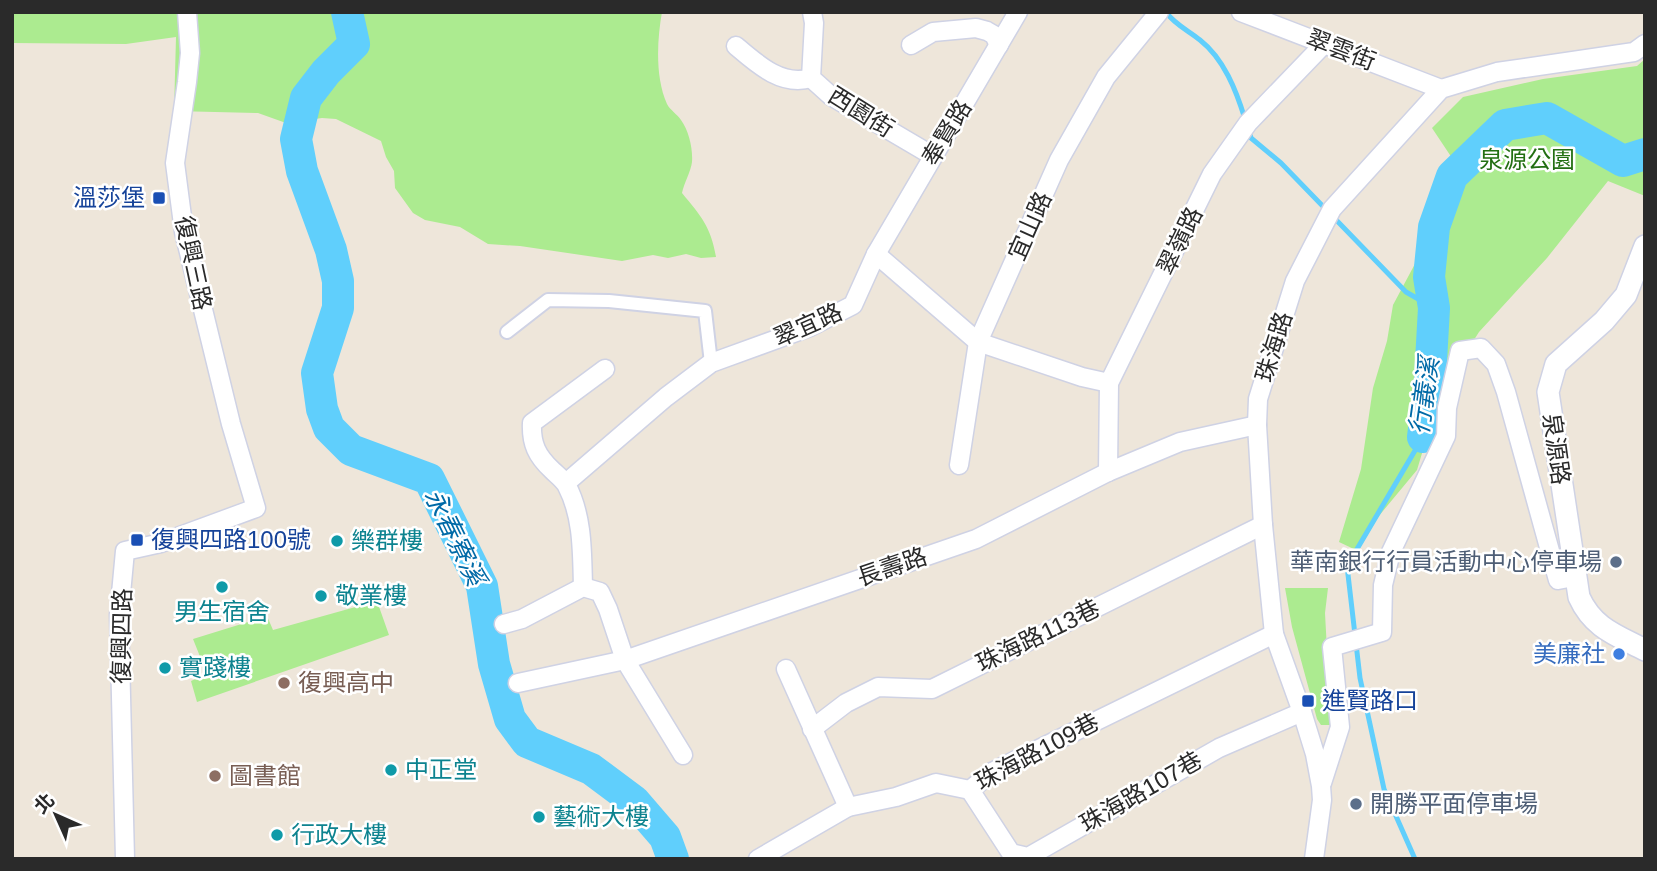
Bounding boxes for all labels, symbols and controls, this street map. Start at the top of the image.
street label: 翠雲街 [1303,24,1380,75]
street label: 西園街 [824,81,899,142]
street label: 奉賢路 [916,95,977,171]
park label: 泉源公園 [1479,146,1575,173]
place label: 溫莎堡 [73,184,145,211]
street label: 宜山路 [1003,187,1057,264]
marker: 溫莎堡 [151,190,167,206]
street label: 翠嶺路 [1152,203,1207,279]
street label: 復興三路 [170,213,217,313]
street label: 翠宜路 [769,298,846,352]
street label: 珠海路 [1250,308,1297,385]
water label: 行義溪 [1404,351,1445,437]
street label: 泉源路 [1538,411,1575,486]
water label: 永春寮溪 [419,484,493,594]
place label: 復興四路100號 [151,526,311,553]
place label: 樂群樓 [351,527,423,554]
marker: 復興四路100號 [129,532,145,548]
marker: 樂群樓 [329,533,345,549]
street label: 長壽路 [853,542,930,591]
place label: 華南銀行行員活動中心停車場 [1290,548,1602,575]
marker: 華南銀行行員活動中心停車場 [1608,554,1624,570]
marker: 男生宿舍 [214,579,230,595]
place label: 敬業樓 [335,582,407,609]
street label: 復興四路 [107,588,136,684]
marker: 敬業樓 [313,588,329,604]
street label: 珠海路113巷 [972,594,1104,677]
place label: 男生宿舍 [174,598,270,625]
place label: 美廉社 [1533,640,1605,667]
marker: 美廉社 [1611,646,1627,662]
place label: 實踐樓 [179,654,251,681]
marker: 實踐樓 [157,660,173,676]
place label: 復興高中 [298,669,394,696]
marker: 復興高中 [276,675,292,691]
place label: 進賢路口 [1322,687,1418,714]
marker: 進賢路口 [1300,693,1316,709]
street label: 珠海路109巷 [970,708,1103,795]
street label: 珠海路107巷 [1075,746,1206,837]
place label: 中正堂 [405,756,477,783]
place label: 圖書館 [229,762,301,789]
marker: 中正堂 [383,762,399,778]
marker: 圖書館 [207,768,223,784]
north arrow [21,780,91,850]
text: 北 [30,789,58,817]
place label: 開勝平面停車場 [1370,790,1538,817]
marker: 開勝平面停車場 [1348,796,1364,812]
place label: 藝術大樓 [553,803,649,830]
marker: 藝術大樓 [531,809,547,825]
place label: 行政大樓 [291,821,387,848]
marker: 行政大樓 [269,827,285,843]

